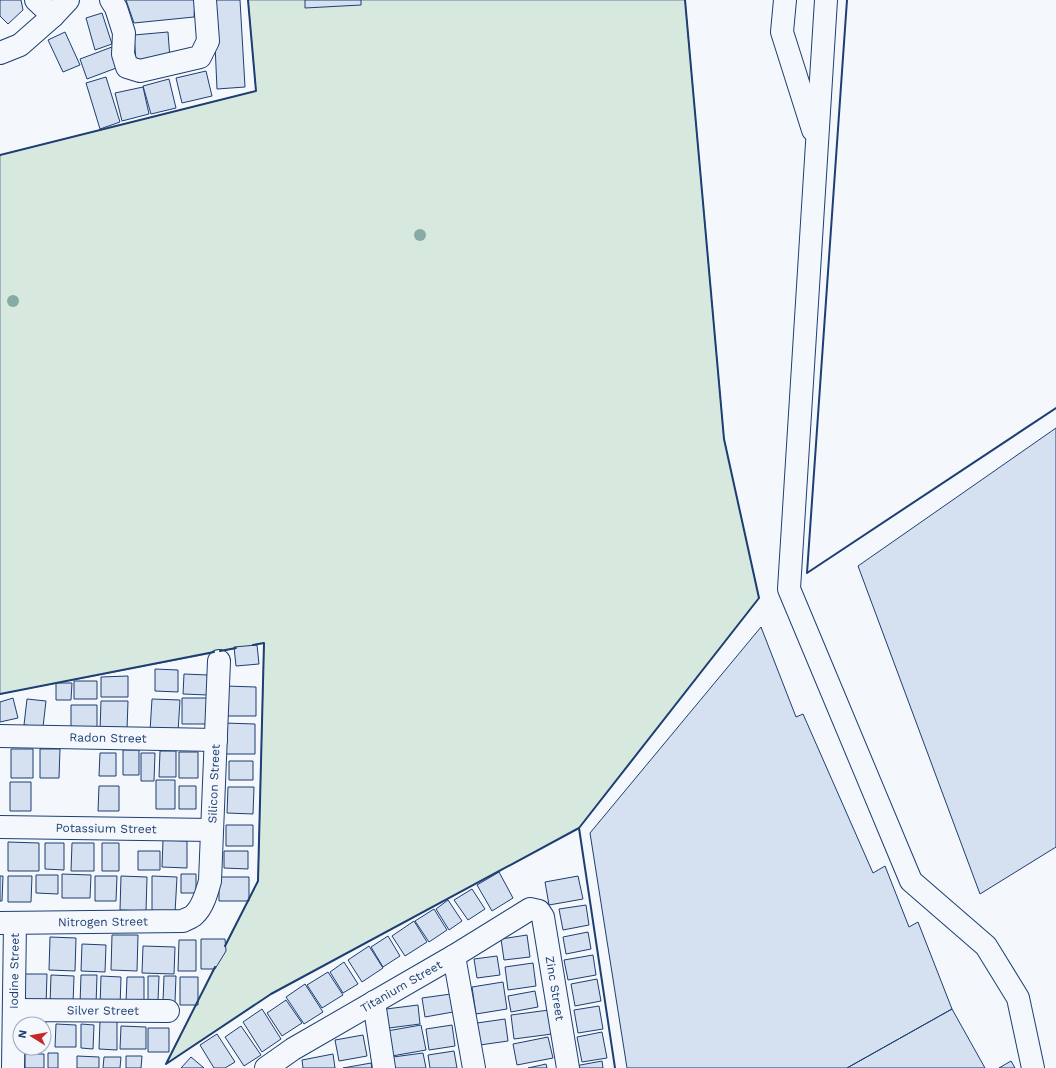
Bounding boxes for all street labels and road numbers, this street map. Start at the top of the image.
street label: Radon Street [69,730,147,746]
street label: Silicon Street [205,744,223,824]
street label: Potassium Street [55,821,157,836]
street label: Nitrogen Street [58,914,148,929]
street label: Iodine Street [7,933,22,1009]
street label: Zinc Street [543,955,567,1022]
street label: Titanium Street [358,957,444,1016]
street label: Silver Street [67,1003,139,1018]

